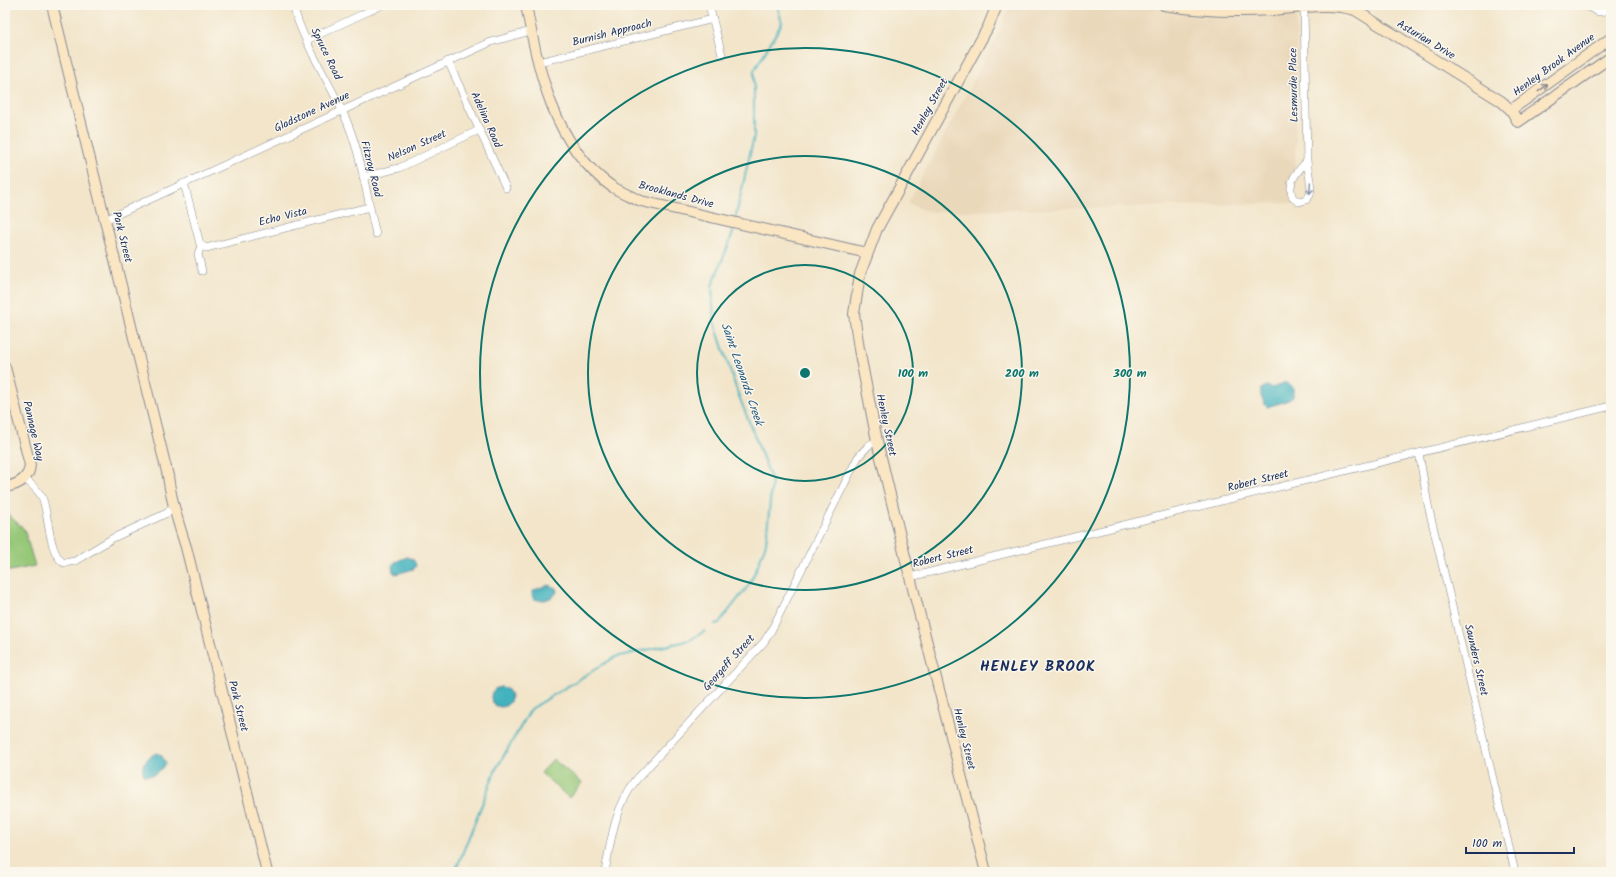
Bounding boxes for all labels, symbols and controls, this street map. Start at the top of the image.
street label: Burnish Approach [570,14,654,52]
street label: Asturian Drive [1393,15,1459,65]
street label: Spruce Road [306,25,347,84]
street label: Henley Brook Avenue [1509,29,1599,101]
street label: Lesmurdie Place [1284,48,1304,122]
street label: Henley Street [907,74,954,139]
one-way arrow [1537,83,1548,92]
street label: Gladstone Avenue [271,87,353,137]
street label: Adelina Road [466,89,507,151]
street label: Nelson Street [385,125,450,167]
street label: Fitzroy Road [355,139,387,200]
street label: Brooklands Drive [636,176,716,214]
one-way arrow [1306,181,1314,194]
street label: Echo Vista [257,202,309,232]
street label: Park Street [107,209,137,265]
water label: Saint Leonards Creek [716,320,769,430]
text: 100 m [898,364,928,383]
text: 200 m [1005,364,1039,383]
text: 300 m [1112,364,1147,383]
centre of rings [798,366,812,380]
street label: Henley Street [871,392,902,459]
street label: Pannage Way [17,399,49,464]
street label: Robert Street [1226,465,1291,497]
street label: Robert Street [911,541,976,573]
street label: Saunders Street [1459,622,1493,698]
street label: Georgeff Street [699,630,760,695]
district label: HENLEY BROOK [980,655,1096,679]
street label: Park Street [223,678,253,734]
street label: Henley Street [948,706,981,773]
scale bar [1466,829,1574,855]
text: 100 m [1472,834,1503,853]

